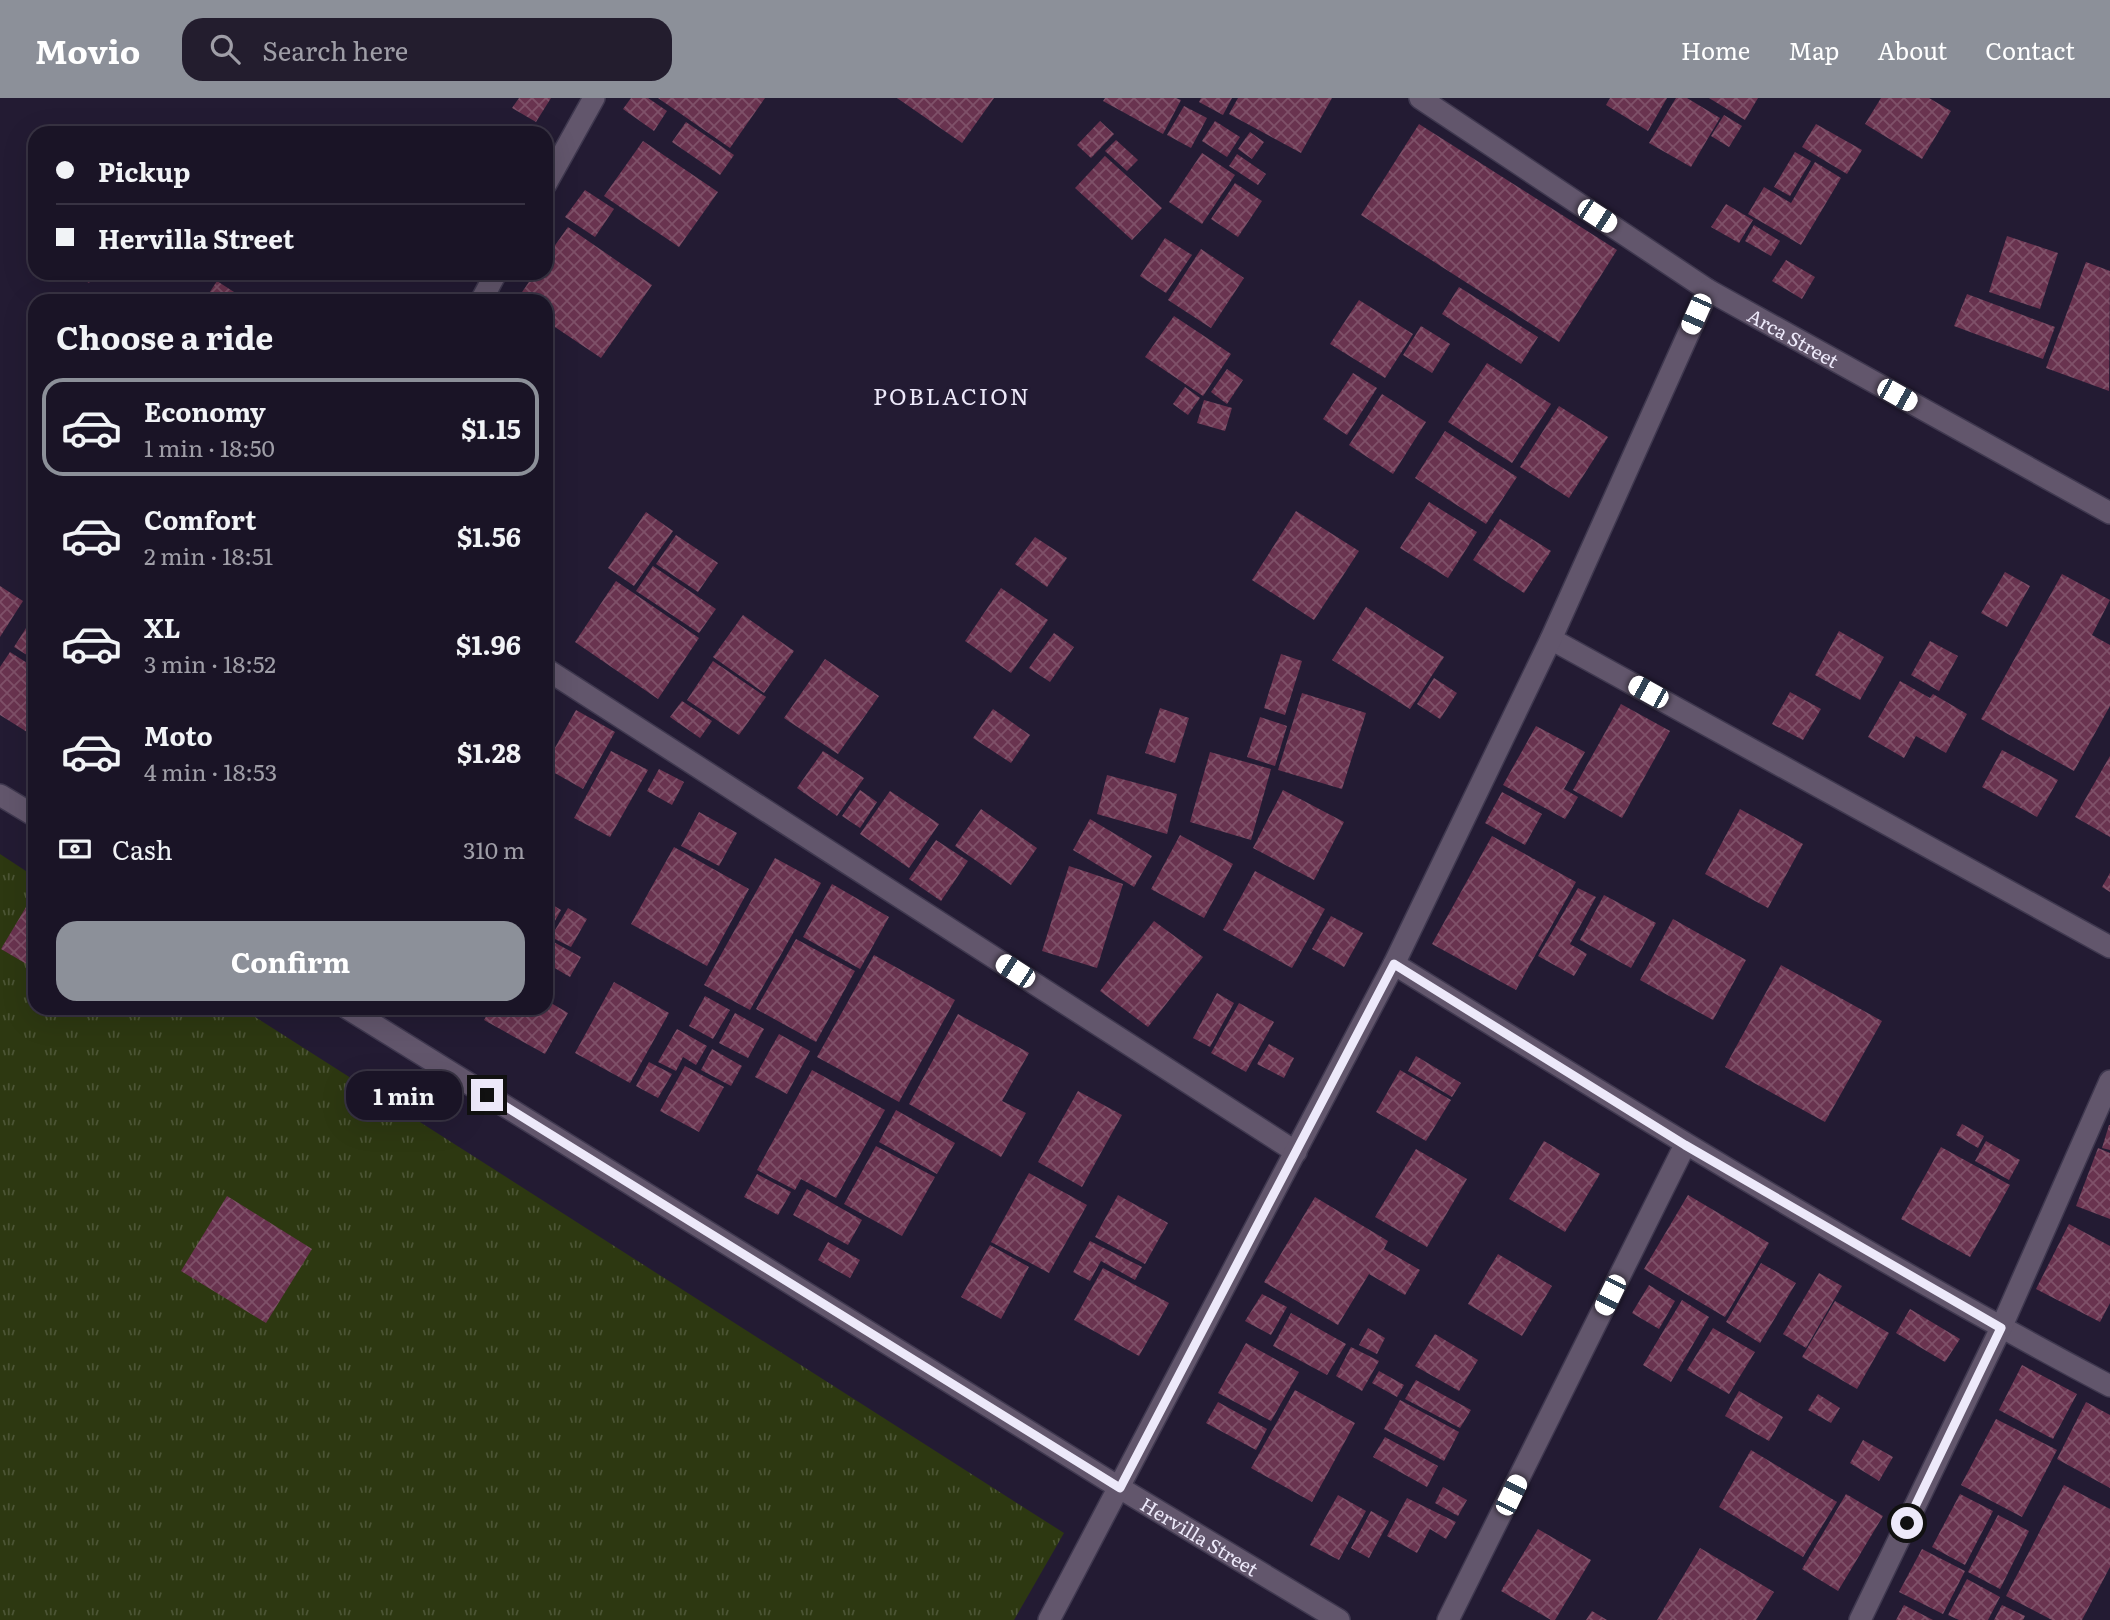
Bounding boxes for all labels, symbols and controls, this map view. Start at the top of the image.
search box [182,18,672,81]
text: Movio [35,25,140,74]
icon: search [206,30,244,68]
text: Search here [262,30,408,69]
text: Home [1681,32,1750,67]
text: Map [1788,32,1839,67]
text: About [1877,32,1947,67]
text: Contact [1985,32,2075,67]
text: Pickup [98,151,190,190]
car [1574,196,1621,236]
text: Hervilla Street [98,218,294,257]
car [1678,291,1715,337]
street label: Arca Street [1743,301,1845,374]
text: Choose a ride [56,312,273,360]
car [1874,376,1921,414]
district label: POBLACION [873,378,1031,412]
text: Economy [144,391,266,430]
icon: car [60,396,123,459]
text: $1.15 [461,408,521,447]
text: 1 min · 18:50 [144,430,275,464]
text: Comfort [144,499,256,538]
icon: car [60,504,123,567]
text: $1.56 [457,516,521,555]
text: 2 min · 18:51 [144,538,273,572]
text: XL [144,607,181,646]
icon: car [60,612,123,675]
text: $1.96 [456,624,521,663]
text: 3 min · 18:52 [144,646,276,680]
car [1625,673,1672,711]
text: Moto [144,715,213,754]
icon: car [60,720,123,783]
text: $1.28 [457,732,521,771]
text: 4 min · 18:53 [144,754,277,788]
text: Cash [112,829,173,868]
icon: cash [56,830,94,868]
text: 310 m [463,832,525,866]
button: Confirm [56,921,525,1001]
car [992,951,1039,991]
callout: 1 min [347,1070,462,1119]
text: 1 min [373,1078,435,1112]
route end [471,1079,503,1111]
car [1592,1272,1629,1318]
car [1493,1472,1530,1518]
street label: Hervilla Street [1135,1490,1264,1583]
route start [1891,1507,1923,1539]

